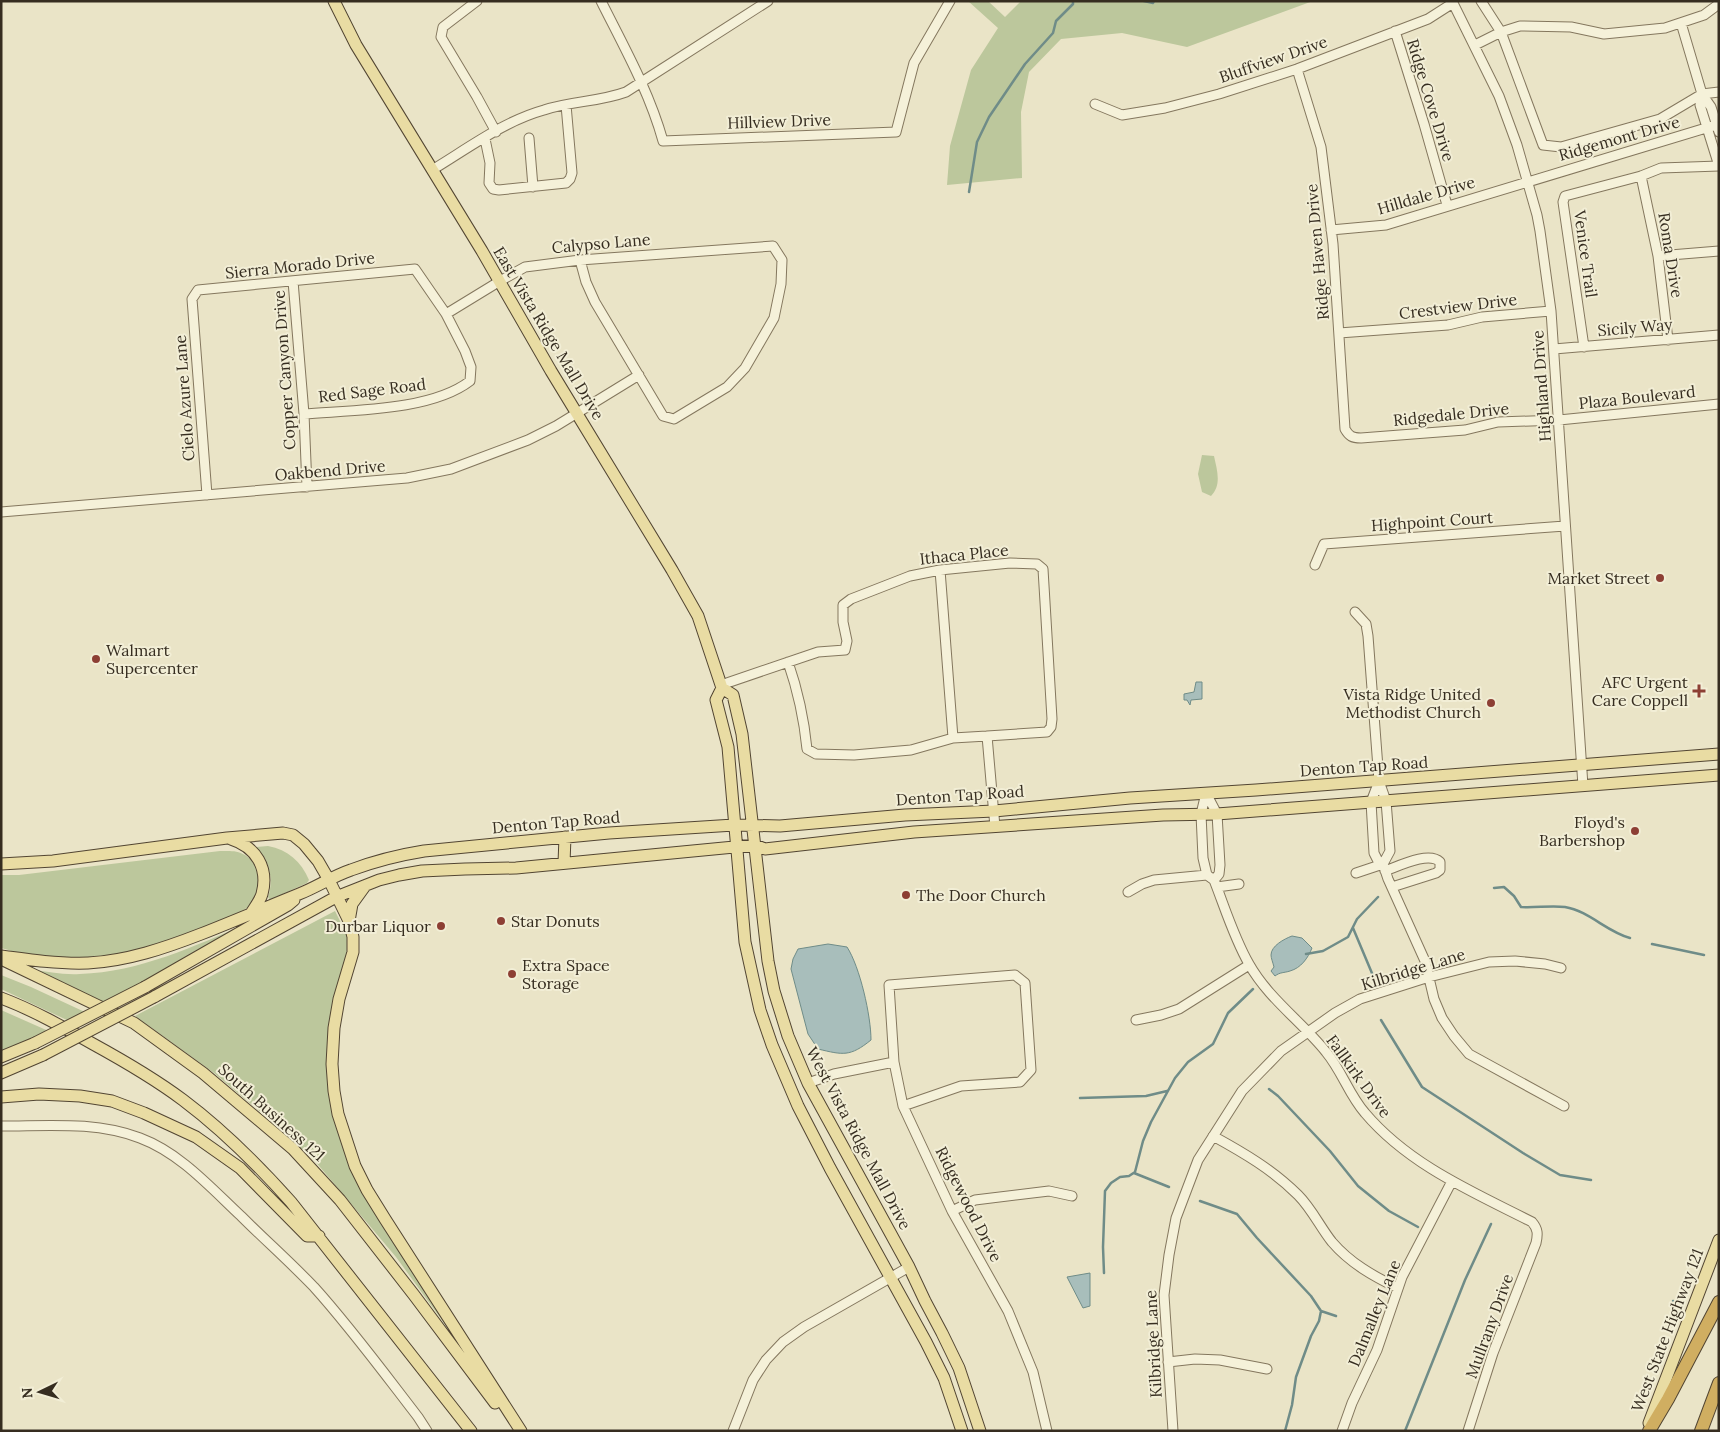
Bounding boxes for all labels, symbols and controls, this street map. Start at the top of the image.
street label: Bluffview Drive [1216,31,1330,87]
street label: Ridge Cove Drive [1403,36,1459,164]
street label: Hillview Drive [727,109,832,133]
street label: Ridgemont Drive [1556,111,1682,165]
street label: Hilldale Drive [1375,171,1477,218]
street label: Ridge Haven Drive [1301,183,1333,321]
street label: Venice Trail [1570,208,1602,299]
street label: Roma Drive [1654,211,1688,299]
street label: Calypso Lane [551,229,651,257]
street label: East Vista Ridge Mall Drive [489,243,609,423]
street label: Sierra Morado Drive [224,247,376,283]
street label: Copper Canyon Drive [268,289,300,451]
street label: Crestview Drive [1398,289,1518,323]
street label: Sicily Way [1597,314,1674,340]
street label: Highland Drive [1527,329,1555,442]
street label: Cielo Azure Lane [170,334,198,462]
street label: Red Sage Road [317,373,427,407]
street label: Plaza Boulevard [1578,381,1697,413]
street label: Ridgedale Drive [1392,398,1510,430]
street label: Oakbend Drive [274,455,387,485]
street label: Highpoint Court [1370,507,1495,535]
street label: Ithaca Place [919,539,1010,569]
place label: Market Street [1547,568,1651,588]
marker: Market Street [1654,572,1666,584]
place label: Walmart Supercenter [106,640,198,678]
marker: Walmart Supercenter [90,653,102,665]
place label: AFC Urgent Care Coppell [1592,672,1689,710]
place label: Vista Ridge United Methodist Church [1343,684,1481,722]
marker: AFC Urgent Care Coppell [1692,684,1706,698]
marker: Vista Ridge United Methodist Church [1485,697,1497,709]
street label: Denton Tap Road [1299,752,1429,780]
street label: Denton Tap Road [895,781,1025,809]
street label: Denton Tap Road [491,806,621,838]
place label: Floyd's Barbershop [1539,812,1625,850]
marker: Floyd's Barbershop [1629,825,1641,837]
place label: The Door Church [916,885,1046,905]
marker: The Door Church [900,889,912,901]
place label: Star Donuts [511,911,600,931]
marker: Star Donuts [495,915,507,927]
place label: Durbar Liquor [325,916,431,936]
marker: Durbar Liquor [435,920,447,932]
street label: Kilbridge Lane [1358,944,1468,994]
place label: Extra Space Storage [522,955,610,993]
marker: Extra Space Storage [506,968,518,980]
street label: Fallkirk Drive [1322,1031,1396,1122]
street label: West Vista Ridge Mall Drive [802,1043,916,1233]
street label: South Business 121 [214,1059,330,1165]
street label: Ridgewood Drive [931,1143,1007,1265]
street label: West State Highway 121 [1627,1245,1707,1415]
street label: Dalmalley Lane [1344,1256,1405,1369]
street label: Mullrany Drive [1461,1270,1517,1381]
street label: Kilbridge Lane [1140,1289,1166,1398]
north arrow [15,1367,65,1417]
text: N [18,1387,36,1399]

